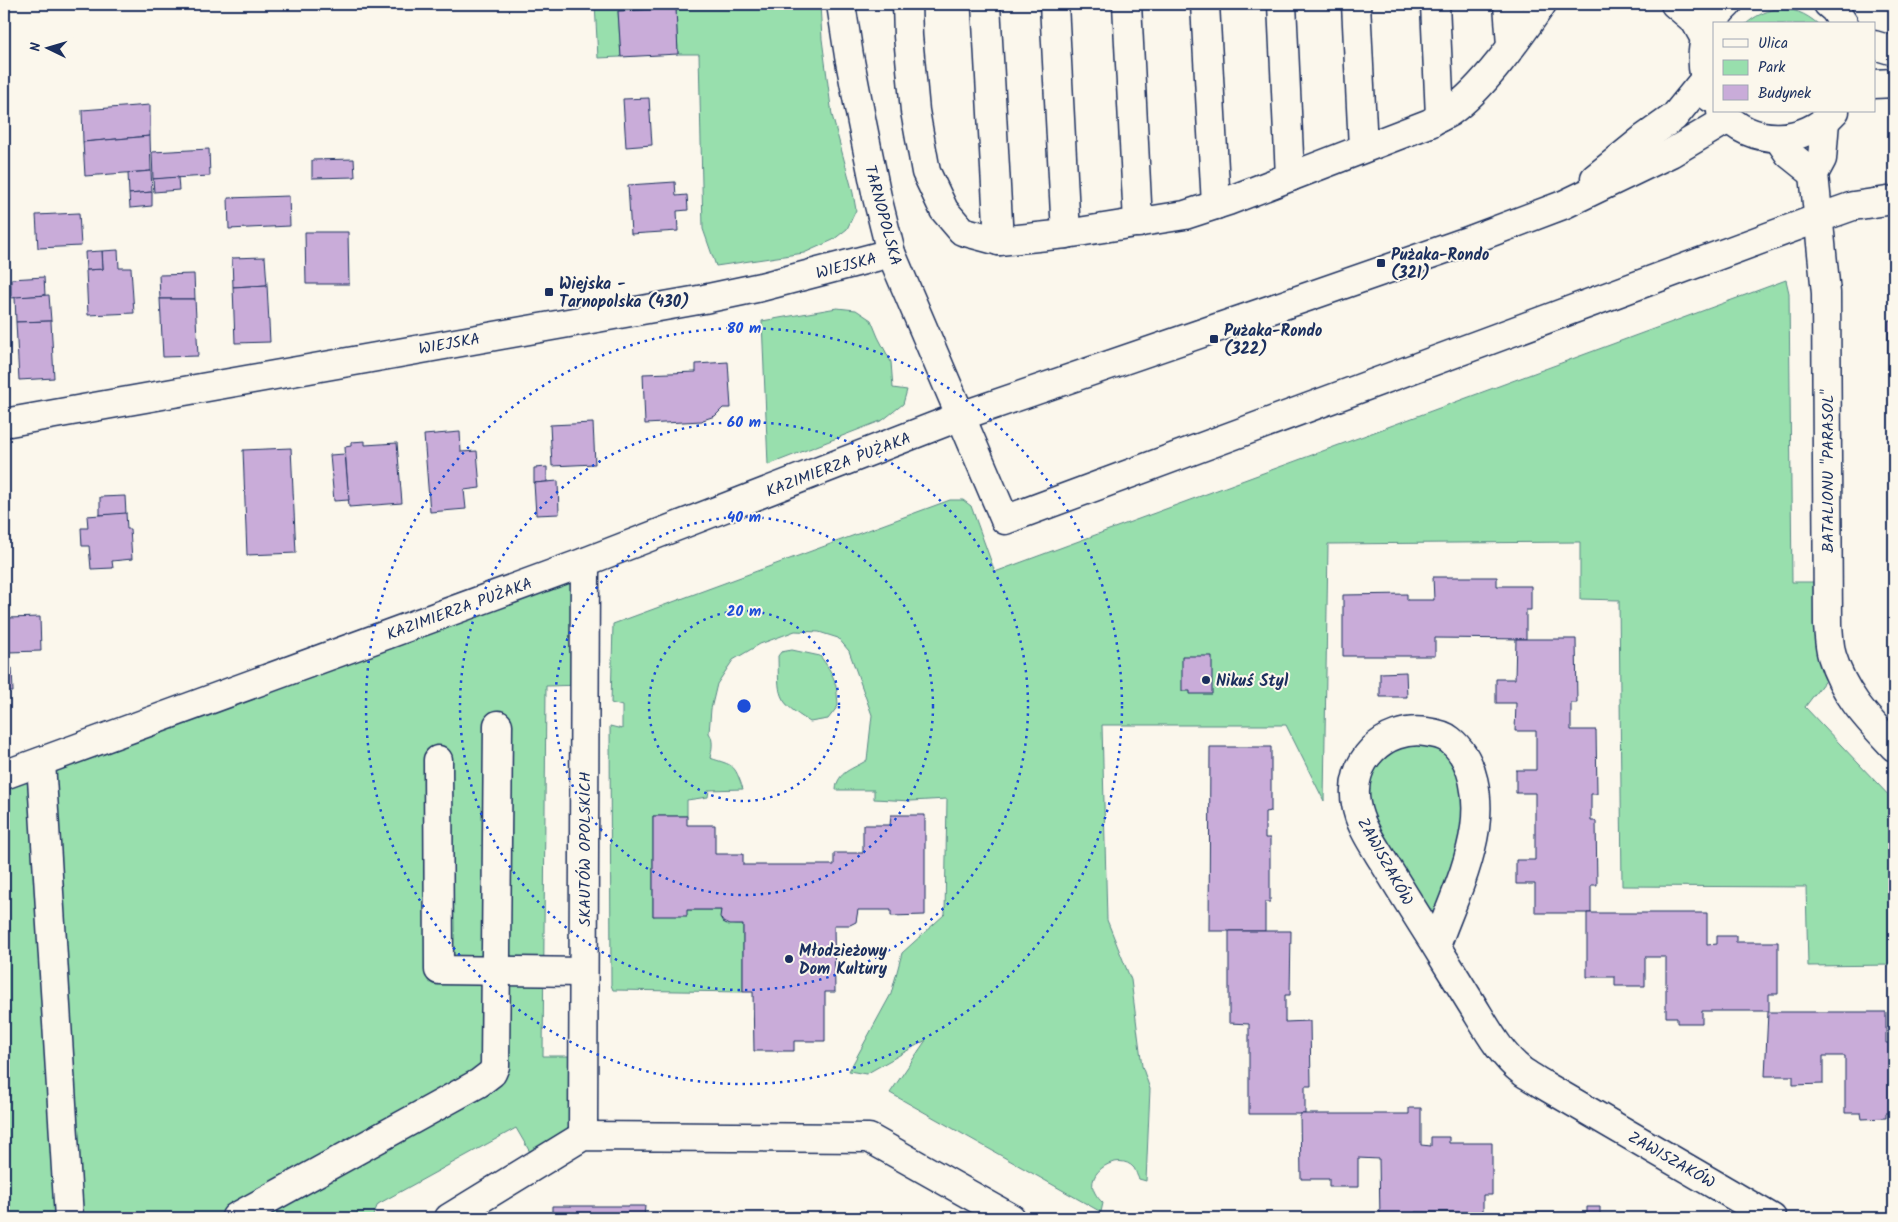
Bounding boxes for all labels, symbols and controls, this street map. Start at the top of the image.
north arrow [22,22,72,72]
legend [1713,22,1876,112]
text: Ulica [1758,32,1788,56]
text: N [25,41,47,52]
text: Park [1758,56,1786,80]
text: Budynek [1758,82,1812,106]
street label: TARNOPOLSKA [857,162,908,269]
place label: Pużaka-Rondo (321) [1391,243,1489,286]
street label: WIEJSKA [813,246,880,287]
marker: Pużaka-Rondo (321) [1375,257,1387,269]
place label: Wiejska - Tarnopolska (430) [559,272,689,315]
marker: Wiejska - Tarnopolska (430) [543,286,555,298]
text: 80 m [727,317,761,341]
place label: Pużaka-Rondo (322) [1224,319,1322,362]
street label: WIEJSKA [417,327,482,362]
marker: Pużaka-Rondo (322) [1208,333,1220,345]
street label: BATALIONU "PARASOL" [1816,388,1841,553]
text: 60 m [727,411,761,435]
street label: KAZIMIERZA PUŻAKA [762,426,915,505]
text: 40 m [727,506,761,530]
street label: KAZIMIERZA PUŻAKA [383,571,536,647]
text: 20 m [727,600,761,624]
place label: Nikuś Styl [1216,669,1289,694]
marker: Nikuś Styl [1200,674,1212,686]
centre of rings [735,697,753,715]
street label: SKAUTÓW OPOLSKICH [573,772,598,926]
street label: ZAWISZAKÓW [1350,813,1419,910]
place label: Młodzieżowy Dom Kultury [799,939,888,982]
marker: Młodzieżowy Dom Kultury [783,953,795,965]
street label: ZAWISZAKÓW [1623,1125,1720,1195]

